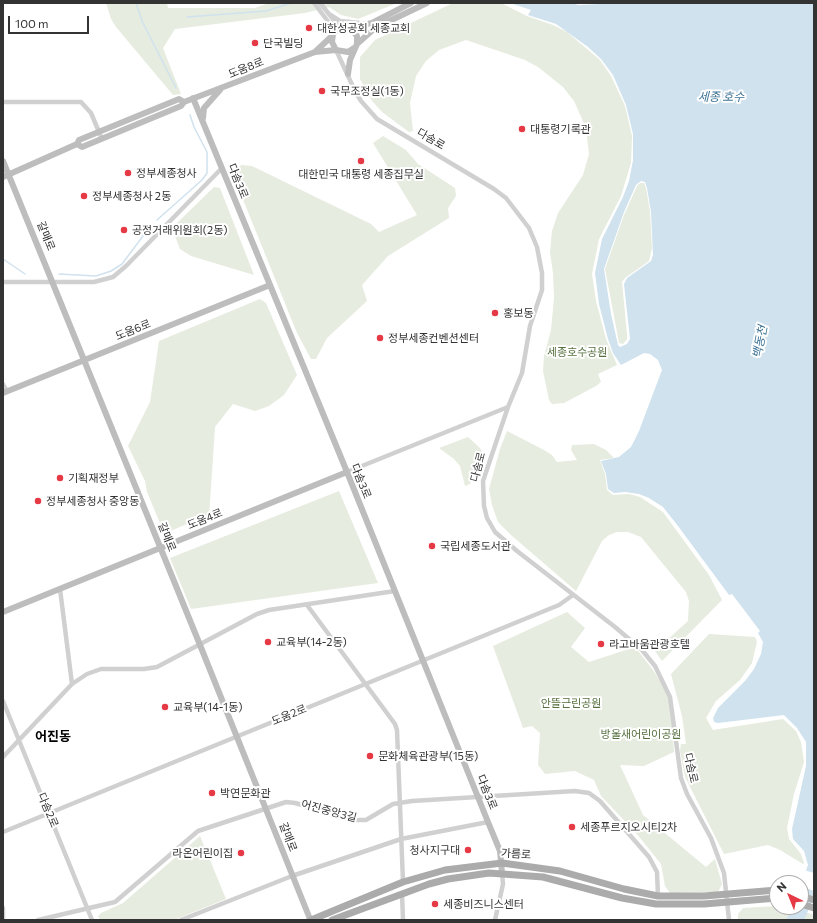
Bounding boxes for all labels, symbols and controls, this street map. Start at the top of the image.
scale bar [10,8,91,34]
text: 100 m [15,16,49,30]
place label: 대한성공회 세종교회 [317,21,410,35]
marker: 대한성공회 세종교회 [304,23,314,33]
place label: 단국빌딩 [263,36,303,50]
marker: 단국빌딩 [250,38,260,48]
street label: 도움8로 [226,55,266,81]
place label: 국무조정실(1동) [330,84,404,98]
marker: 국무조정실(1동) [317,86,327,96]
water label: 세종 호수 [698,90,744,104]
place label: 대통령기록관 [530,122,591,136]
marker: 대통령기록관 [517,124,527,134]
street label: 다솜로 [415,126,447,152]
marker: 대한민국 대통령 세종집무실 [356,156,366,166]
street label: 다솜3로 [225,162,251,200]
place label: 정부세종청사 [136,166,197,180]
place label: 대한민국 대통령 세종집무실 [298,167,424,181]
marker: 정부세종청사 [123,168,133,178]
place label: 정부세종청사 2동 [92,189,171,203]
marker: 정부세종청사 2동 [79,191,89,201]
street label: 갈매로 [34,219,58,253]
place label: 공정거래위원회(2동) [132,223,228,237]
marker: 공정거래위원회(2동) [119,225,129,235]
place label: 홍보동 [503,306,533,320]
marker: 홍보동 [490,308,500,318]
street label: 도움6로 [113,317,153,343]
water label: 백동천 [750,324,770,360]
place label: 정부세종컨벤션센터 [388,331,479,345]
marker: 정부세종컨벤션센터 [375,333,385,343]
park label: 세종호수공원 [547,345,607,359]
street label: 다솜로 [468,451,488,483]
street label: 다솜3로 [348,462,374,500]
place label: 기획재정부 [68,471,119,485]
marker: 기획재정부 [55,473,65,483]
place label: 정부세종청사 중앙동 [46,494,139,508]
marker: 정부세종청사 중앙동 [33,496,43,506]
street label: 도움4로 [185,506,225,532]
street label: 갈매로 [155,520,179,554]
place label: 국립세종도서관 [440,539,511,553]
marker: 국립세종도서관 [427,541,437,551]
place label: 교육부(14-2동) [276,635,347,649]
marker: 교육부(14-2동) [263,637,273,647]
place label: 라고바움관광호텔 [609,637,690,651]
marker: 라고바움관광호텔 [596,639,606,649]
park label: 안뜰근린공원 [541,696,601,710]
place label: 교육부(14-1동) [173,700,242,714]
marker: 교육부(14-1동) [160,702,170,712]
street label: 도움2로 [270,702,308,728]
park label: 방울새어린이공원 [601,727,681,741]
district label: 어진동 [35,729,71,745]
place label: 문화체육관광부(15동) [378,749,478,763]
marker: 문화체육관광부(15동) [365,751,375,761]
street label: 다솜로 [681,752,701,784]
street label: 다솜3로 [474,773,500,811]
place label: 박연문화관 [220,786,271,800]
marker: 박연문화관 [207,788,217,798]
street label: 다솜2로 [35,791,61,829]
street label: 어진중앙3길 [300,797,358,825]
street label: 갈매로 [276,820,300,854]
place label: 세종푸르지오시티2차 [580,820,677,834]
marker: 세종푸르지오시티2차 [567,822,577,832]
place label: 청사지구대 [409,843,460,857]
marker: 청사지구대 [463,845,473,855]
place label: 라온어린이집 [172,846,233,860]
street label: 가름로 [500,847,532,861]
marker: 라온어린이집 [236,848,246,858]
north arrow [769,875,809,915]
text: N [774,879,789,894]
place label: 세종비즈니스센터 [443,897,524,911]
marker: 세종비즈니스센터 [430,899,440,909]

